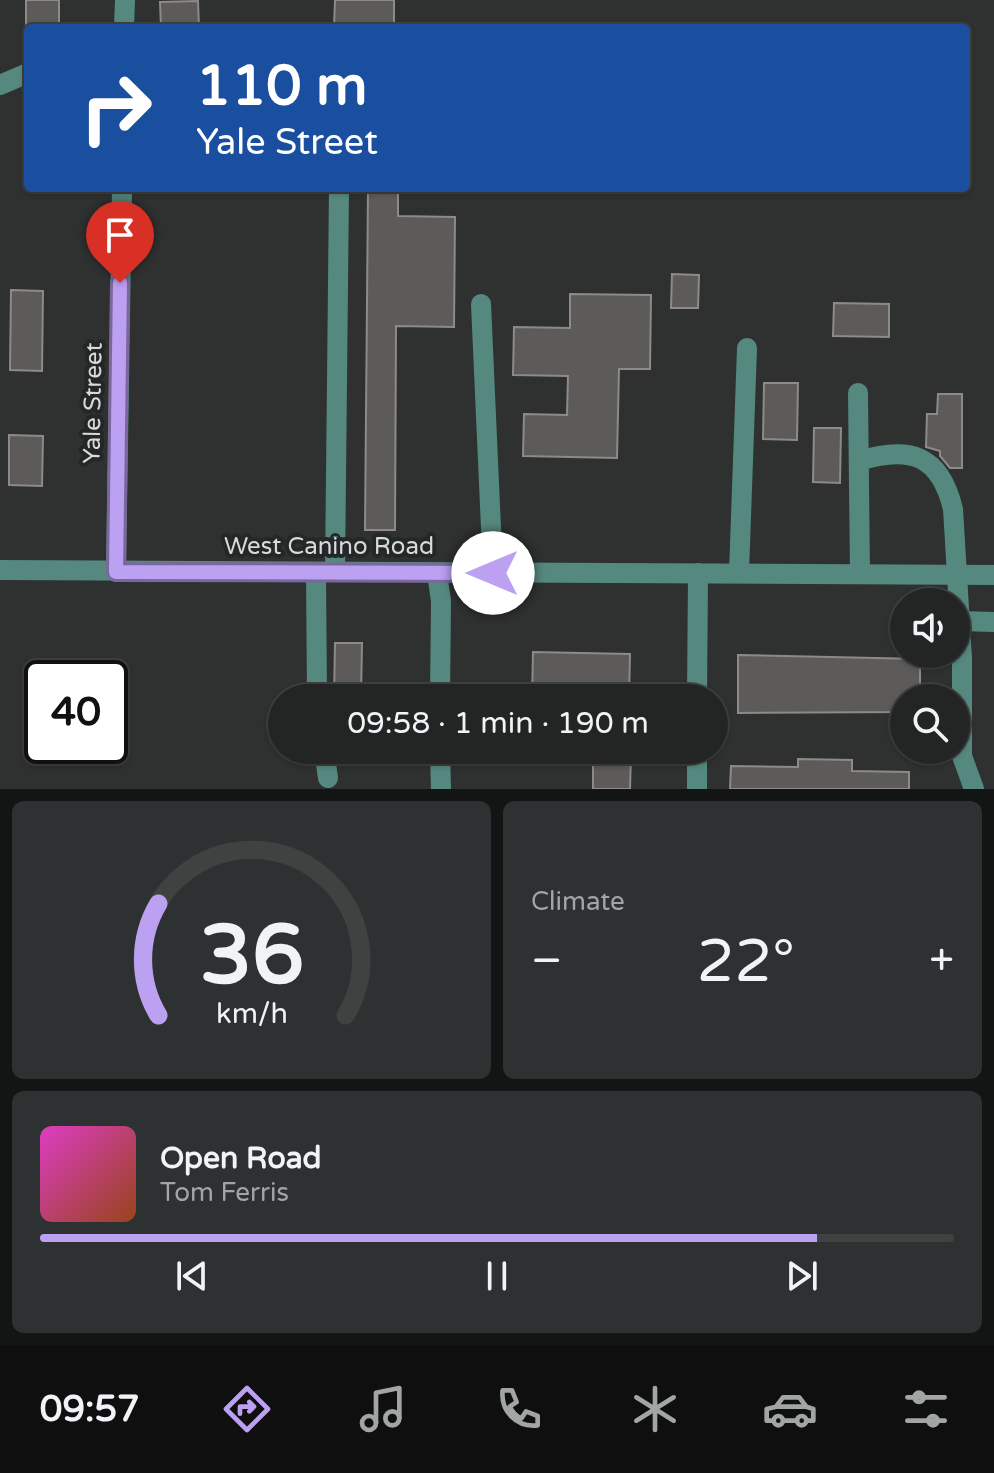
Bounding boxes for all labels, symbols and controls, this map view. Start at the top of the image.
text: 110 m [196,53,367,120]
icon: right [64,56,168,160]
text: Yale Street [196,121,378,164]
pin [86,201,154,283]
icon: arrive [98,213,142,257]
street label: Yale Street [77,342,109,464]
position arrow [451,531,535,615]
street label: West Canino Road [224,532,434,561]
map controls [890,588,970,764]
button: sound [890,588,970,668]
speed limit sign: 40 [24,660,128,764]
button: search [890,684,970,764]
text: 09:58 · 1 min · 190 m [347,705,649,742]
text: Climate [531,886,625,917]
text: 36 [199,906,304,1006]
text: 22° [697,926,795,998]
text: − [531,935,562,988]
text: + [929,935,954,988]
text: km/h [216,997,287,1031]
text: Open Road [160,1140,321,1177]
text: Tom Ferris [160,1177,289,1208]
icon: previous [170,1254,214,1298]
icon: pause [475,1254,519,1298]
icon: next [780,1254,824,1298]
icon: directions [219,1381,275,1437]
icon: music [355,1381,411,1437]
icon: phone [491,1381,547,1437]
icon: climate [627,1381,683,1437]
icon: car [762,1381,818,1437]
icon: filters [898,1381,954,1437]
text: 09:57 [40,1388,140,1431]

